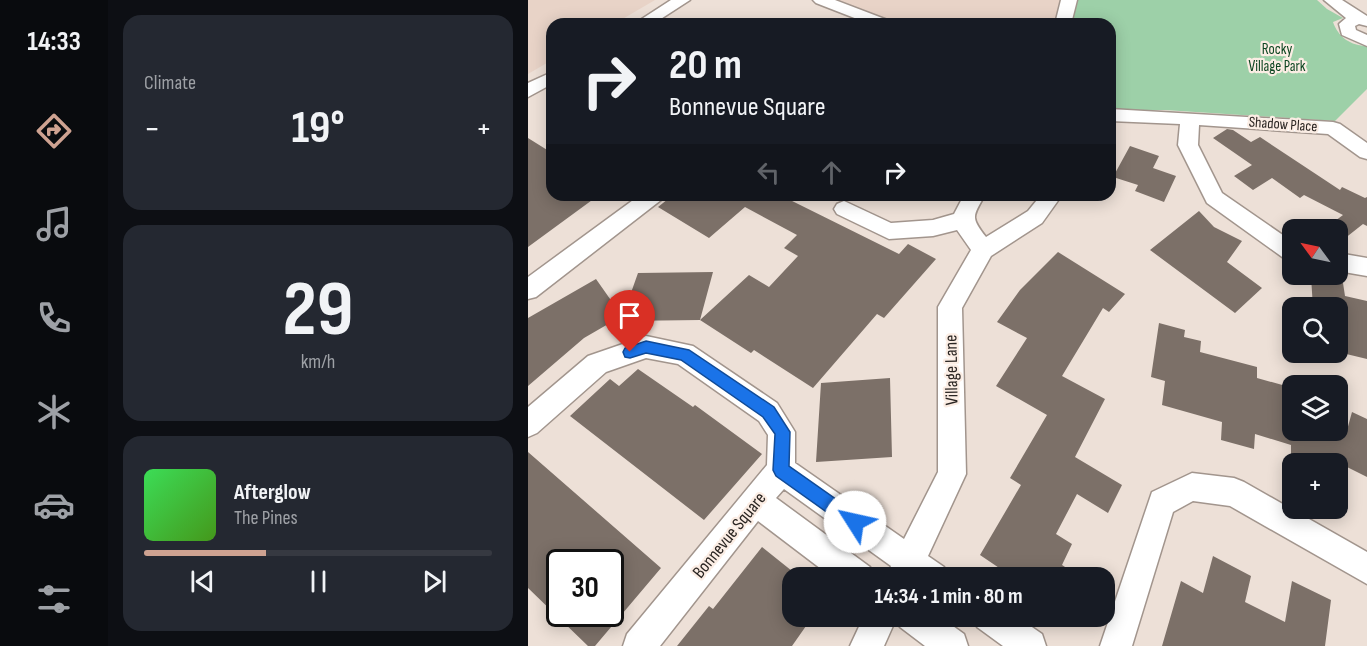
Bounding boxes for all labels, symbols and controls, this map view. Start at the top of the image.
text: 14:33 [27,26,81,58]
text: 20 m [669,40,742,91]
park label: Rocky Village Park [1248,40,1306,76]
icon: right [570,42,648,120]
text: Climate [144,71,196,95]
text: Bonnevue Square [669,91,826,123]
text: 19° [291,101,345,156]
text: − [144,109,160,149]
text: + [476,109,492,149]
icon: directions [33,110,75,152]
street label: Shadow Place [1248,113,1318,136]
icon: left [752,156,785,189]
icon: ahead [815,156,848,189]
icon: right [878,156,911,189]
icon: music [33,203,75,245]
north arrow [1282,219,1348,285]
map controls [1282,219,1348,519]
text: 29 [282,264,354,357]
pin [604,290,655,352]
icon: phone [33,297,75,339]
button: search [1282,297,1348,363]
icon: arrive [613,299,646,332]
street label: Village Lane [940,334,963,406]
text: km/h [301,350,335,374]
button: layers [1282,375,1348,441]
icon: climate [33,391,75,433]
button: + [1282,453,1348,519]
text: Afterglow [234,479,311,506]
icon: car [33,484,75,526]
street label: Bonnevue Square [688,488,770,582]
position arrow [823,490,887,554]
text: The Pines [234,506,298,530]
speed limit sign: 30 [546,549,624,627]
icon: previous [186,565,219,598]
icon: pause [302,565,335,598]
icon: next [418,565,451,598]
icon: filters [33,578,75,620]
text: 14:34 · 1 min · 80 m [874,583,1023,610]

